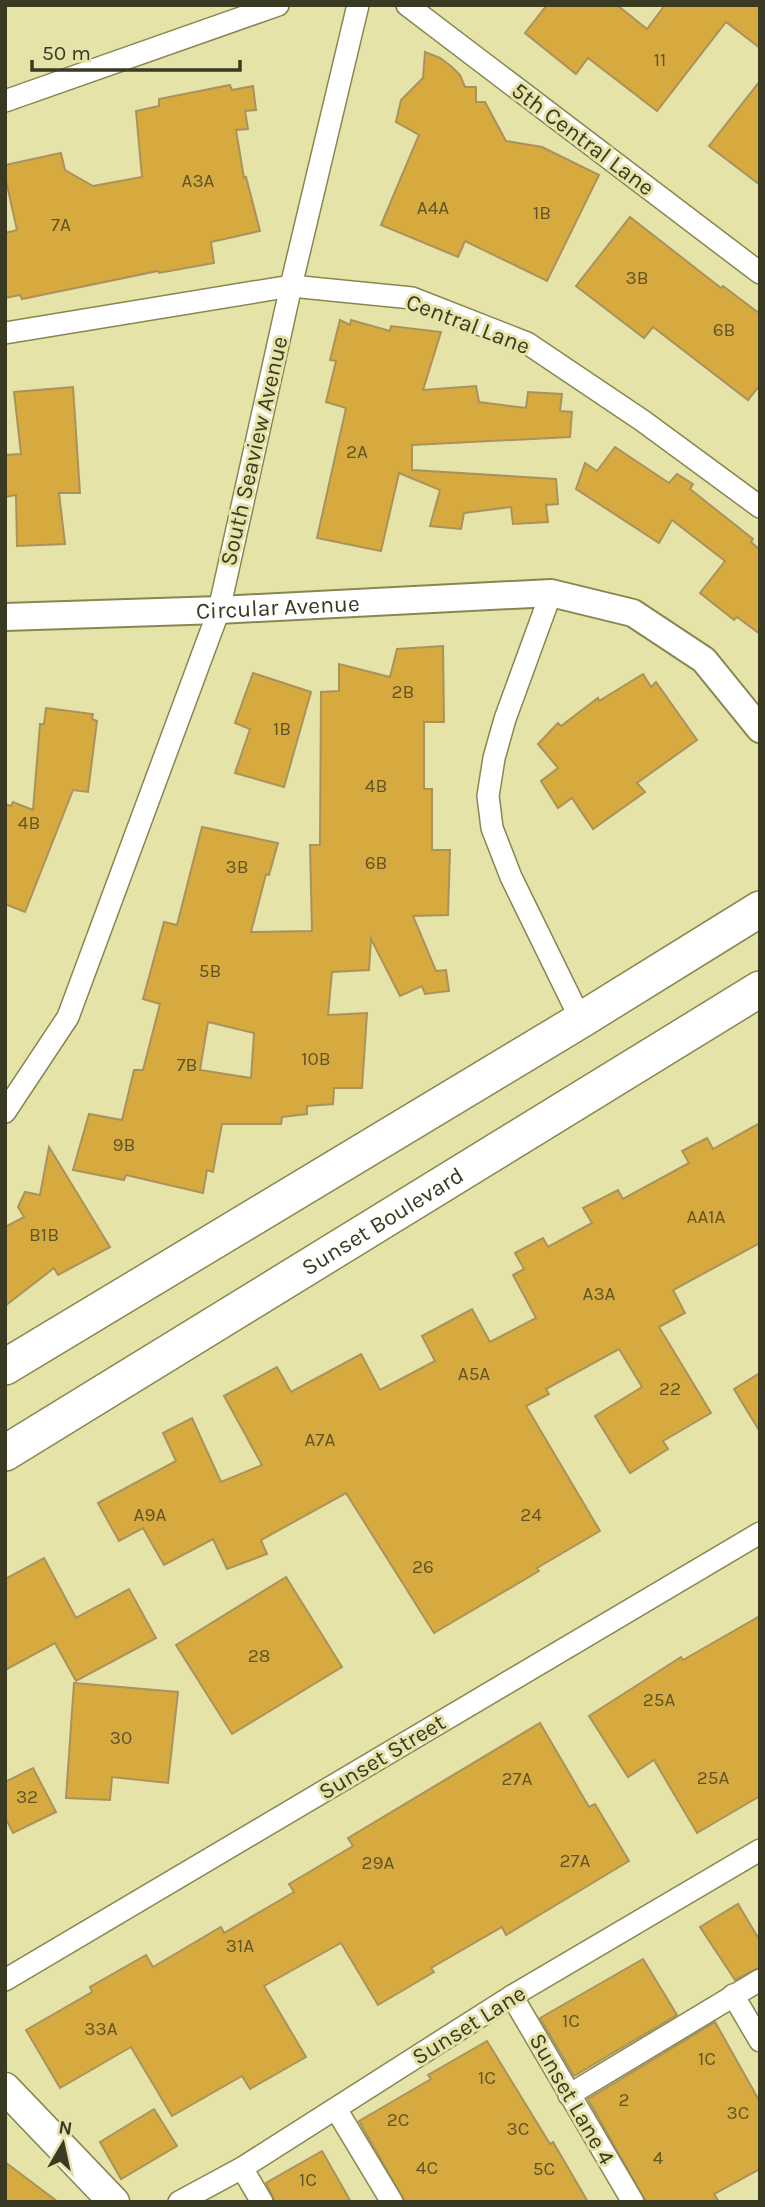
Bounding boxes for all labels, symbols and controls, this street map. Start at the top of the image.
scale bar [32,28,240,72]
text: 50 m [42,41,91,65]
house number: 11 [654,49,666,71]
street label: 5th Central Lane [506,77,660,201]
house number: A3A [181,170,215,192]
house number: A4A [417,197,449,219]
house number: 1B [533,202,551,224]
house number: 7A [51,214,71,236]
house number: 3B [625,267,649,289]
street label: Central Lane [402,288,534,360]
house number: 6B [713,319,735,341]
street label: South Seaview Avenue [214,334,294,568]
house number: 2A [346,441,368,463]
street label: Circular Avenue [196,589,360,624]
house number: 2B [392,681,414,703]
house number: 1B [273,718,291,740]
house number: 4B [365,775,387,797]
house number: 4B [18,812,40,834]
house number: 6B [365,852,387,874]
house number: 3B [225,856,249,878]
house number: 5B [199,960,221,982]
house number: 10B [301,1048,331,1070]
house number: 7B [177,1054,197,1076]
house number: 9B [113,1134,135,1156]
street label: Sunset Boulevard [297,1161,468,1281]
house number: AA1A [686,1206,726,1228]
house number: B1B [29,1224,59,1246]
house number: A3A [582,1283,616,1305]
house number: A5A [458,1363,490,1385]
house number: 22 [659,1378,681,1400]
house number: A7A [305,1429,335,1451]
house number: A9A [134,1504,167,1526]
house number: 24 [520,1504,542,1526]
house number: 26 [412,1556,434,1578]
house number: 28 [248,1645,270,1667]
house number: 25A [643,1689,675,1711]
street label: Sunset Street [314,1708,450,1805]
house number: 30 [110,1727,132,1749]
house number: 25A [697,1767,729,1789]
house number: 27A [502,1768,533,1790]
house number: 32 [16,1786,38,1808]
house number: 27A [560,1850,591,1872]
house number: 29A [362,1852,395,1874]
house number: 31A [226,1935,254,1957]
street label: Sunset Lane [407,1979,531,2071]
house number: 1C [562,2010,580,2032]
house number: 33A [84,2018,118,2040]
street label: Sunset Lane 4 [524,2029,621,2170]
house number: 1C [698,2048,716,2070]
house number: 1C [478,2067,496,2089]
house number: 2 [618,2089,630,2111]
house number: 3C [727,2102,749,2124]
north arrow [28,2109,98,2179]
house number: 2C [387,2109,409,2131]
text: N [57,2116,74,2140]
house number: 3C [507,2118,529,2140]
house number: 4 [653,2147,664,2169]
house number: 4C [416,2157,438,2179]
house number: 5C [533,2158,555,2180]
house number: 1C [299,2169,317,2191]

